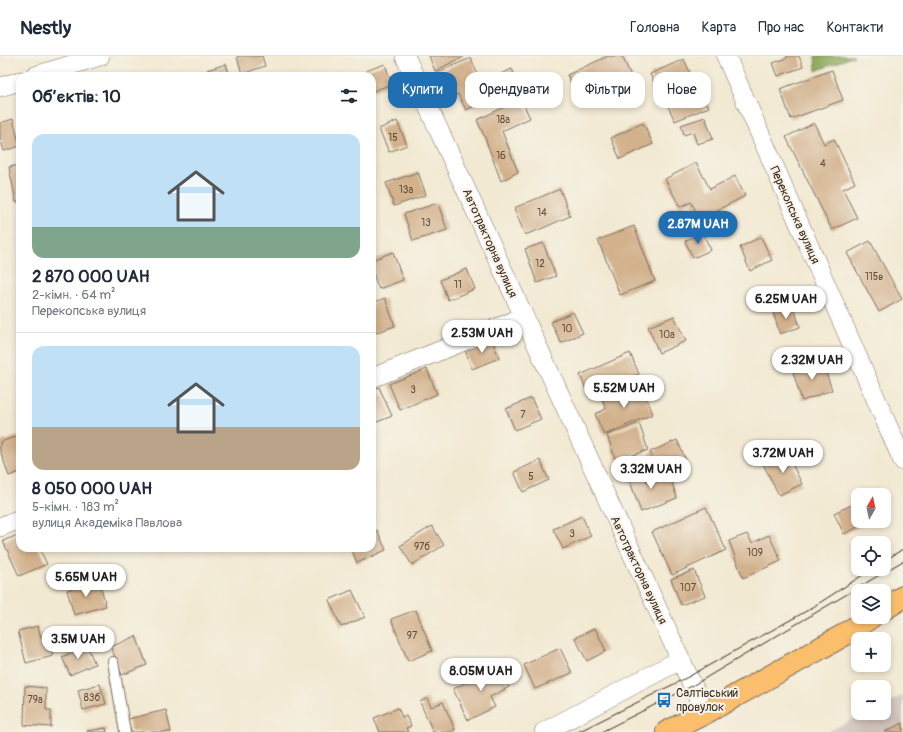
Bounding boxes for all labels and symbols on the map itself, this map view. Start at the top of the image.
house number: 18а [496,114,510,126]
house number: 15 [388,132,398,144]
house number: 16 [496,150,506,162]
house number: 4 [820,158,826,170]
street label: Перекопська вулиця [766,164,823,267]
house number: 13а [399,184,413,196]
street label: Автотракторна вулиця [459,186,520,300]
house number: 14 [537,207,547,219]
pin: 2.87M UAH [652,211,744,245]
house number: 13 [421,217,431,229]
house number: 12 [535,258,545,270]
house number: 115в [865,271,883,283]
house number: 11 [454,279,462,291]
pin: 6.25M UAH [740,286,832,320]
pin: 2.53M UAH [436,320,528,354]
house number: 10 [562,323,573,335]
house number: 10а [659,329,675,341]
pin: 2.32M UAH [766,347,858,381]
pin: 5.52M UAH [578,375,670,409]
house number: 3 [410,384,416,396]
house number: 7 [520,409,526,421]
pin: 3.72M UAH [737,440,829,474]
pin: 3.32M UAH [605,456,697,490]
house number: 5 [528,471,534,483]
north arrow [851,488,891,528]
street label: Автотракторна вулиця [607,514,670,627]
house number: 3 [569,528,575,540]
house number: 97б [414,541,430,553]
house number: 109 [747,547,763,559]
pin: 5.65M UAH [40,564,132,598]
house number: 107 [680,582,697,594]
pin: 3.5M UAH [37,626,119,660]
house number: 97 [407,630,418,642]
pin: 8.05M UAH [435,658,527,692]
place label: Салтівський провулок [676,686,738,715]
bus stop icon: Салтівський провулок [655,691,673,709]
house number: 83б [84,692,100,704]
house number: 79а [27,694,43,706]

